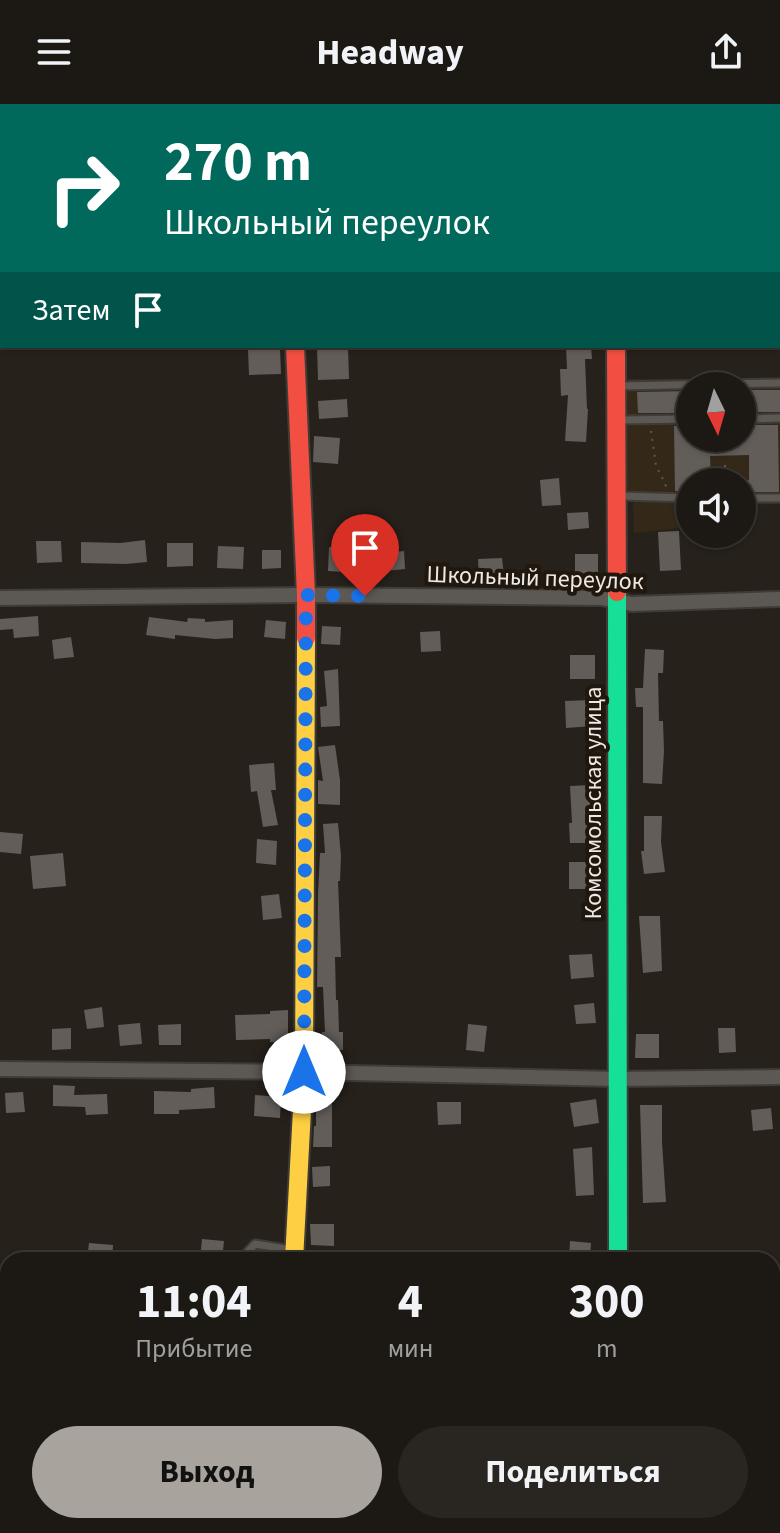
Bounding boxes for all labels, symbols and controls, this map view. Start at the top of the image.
text: Headway [316,27,464,78]
icon: menu [32,30,76,74]
icon: share [704,30,748,74]
text: 270 m [164,123,312,202]
icon: right [32,136,136,240]
text: Школьный переулок [164,197,490,248]
icon: arrive [126,288,170,332]
text: Затем [32,289,110,332]
north arrow [676,372,756,452]
map controls [676,372,756,548]
button: sound [676,468,756,548]
pin [331,514,399,596]
icon: arrive [343,526,387,570]
street label: Школьный переулок [426,557,644,599]
street label: Комсомольская улица [576,687,611,919]
position arrow [262,1030,346,1114]
text: 11:04 [136,1268,252,1336]
text: 4 [398,1268,423,1336]
text: 300 [569,1268,645,1336]
text: Прибытие [135,1330,252,1367]
text: мин [388,1330,433,1367]
text: m [596,1330,617,1367]
button: Выход [32,1426,382,1518]
button: Поделиться [398,1426,748,1518]

